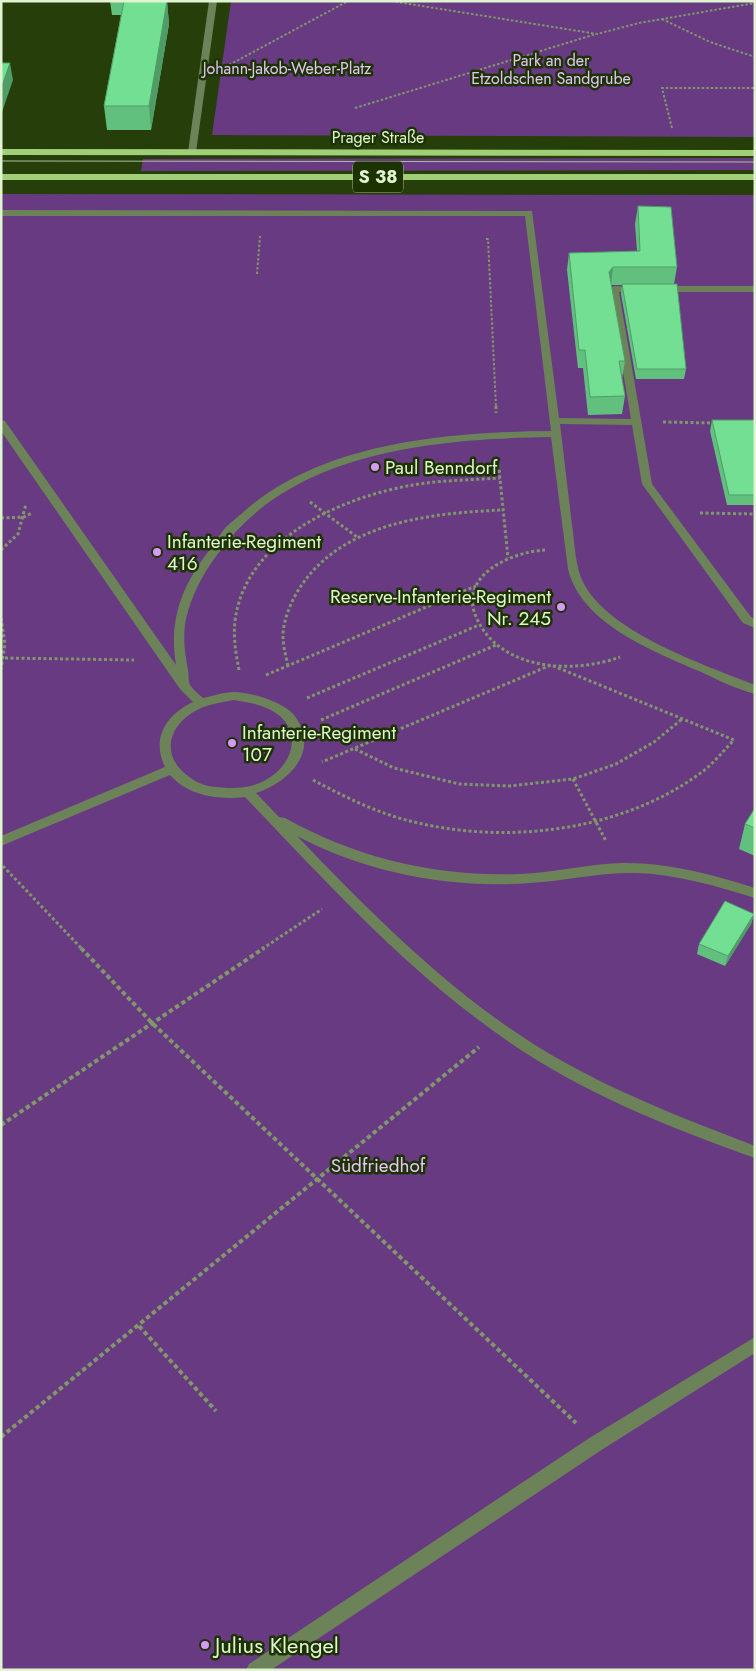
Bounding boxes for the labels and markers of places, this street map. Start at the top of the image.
place label: Paul Benndorf [385,454,498,481]
marker: Paul Benndorf [369,461,381,473]
place label: Infanterie-Regiment 416 [167,528,322,577]
marker: Infanterie-Regiment 416 [151,546,163,558]
place label: Reserve-Infanterie-Regiment Nr. 245 [330,583,551,632]
marker: Reserve-Infanterie-Regiment Nr. 245 [555,601,567,613]
place label: Infanterie-Regiment 107 [242,719,397,768]
marker: Infanterie-Regiment 107 [226,737,238,749]
place label: Julius Klengel [212,1629,339,1661]
marker: Julius Klengel [199,1639,211,1651]

